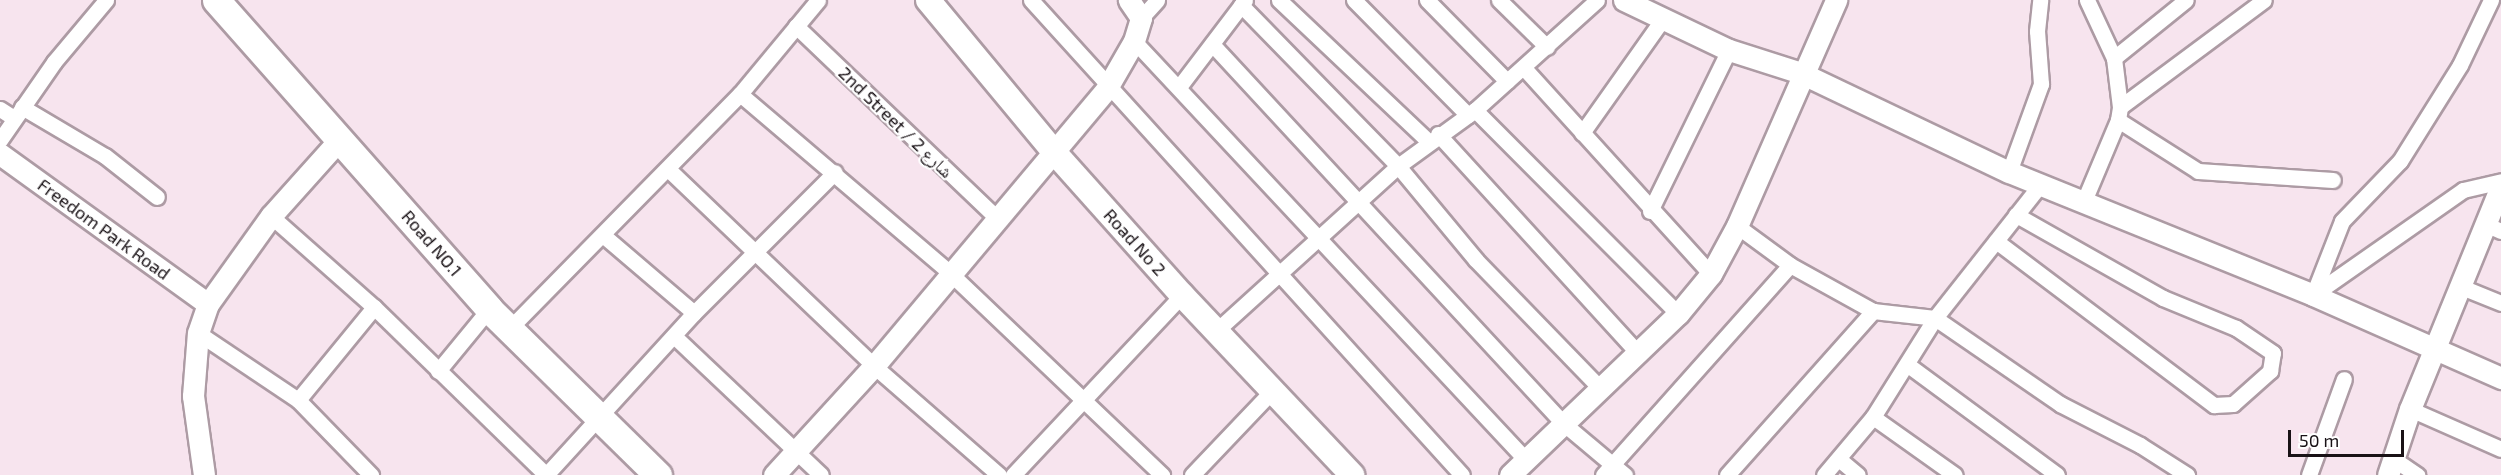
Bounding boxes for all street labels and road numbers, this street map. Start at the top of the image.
street label: 2nd Street / شارع 2 [834,62,958,182]
street label: Freedom Park Road [34,174,174,284]
street label: Road No 2 [1099,204,1171,280]
street label: Road NO.1 [397,205,467,281]

